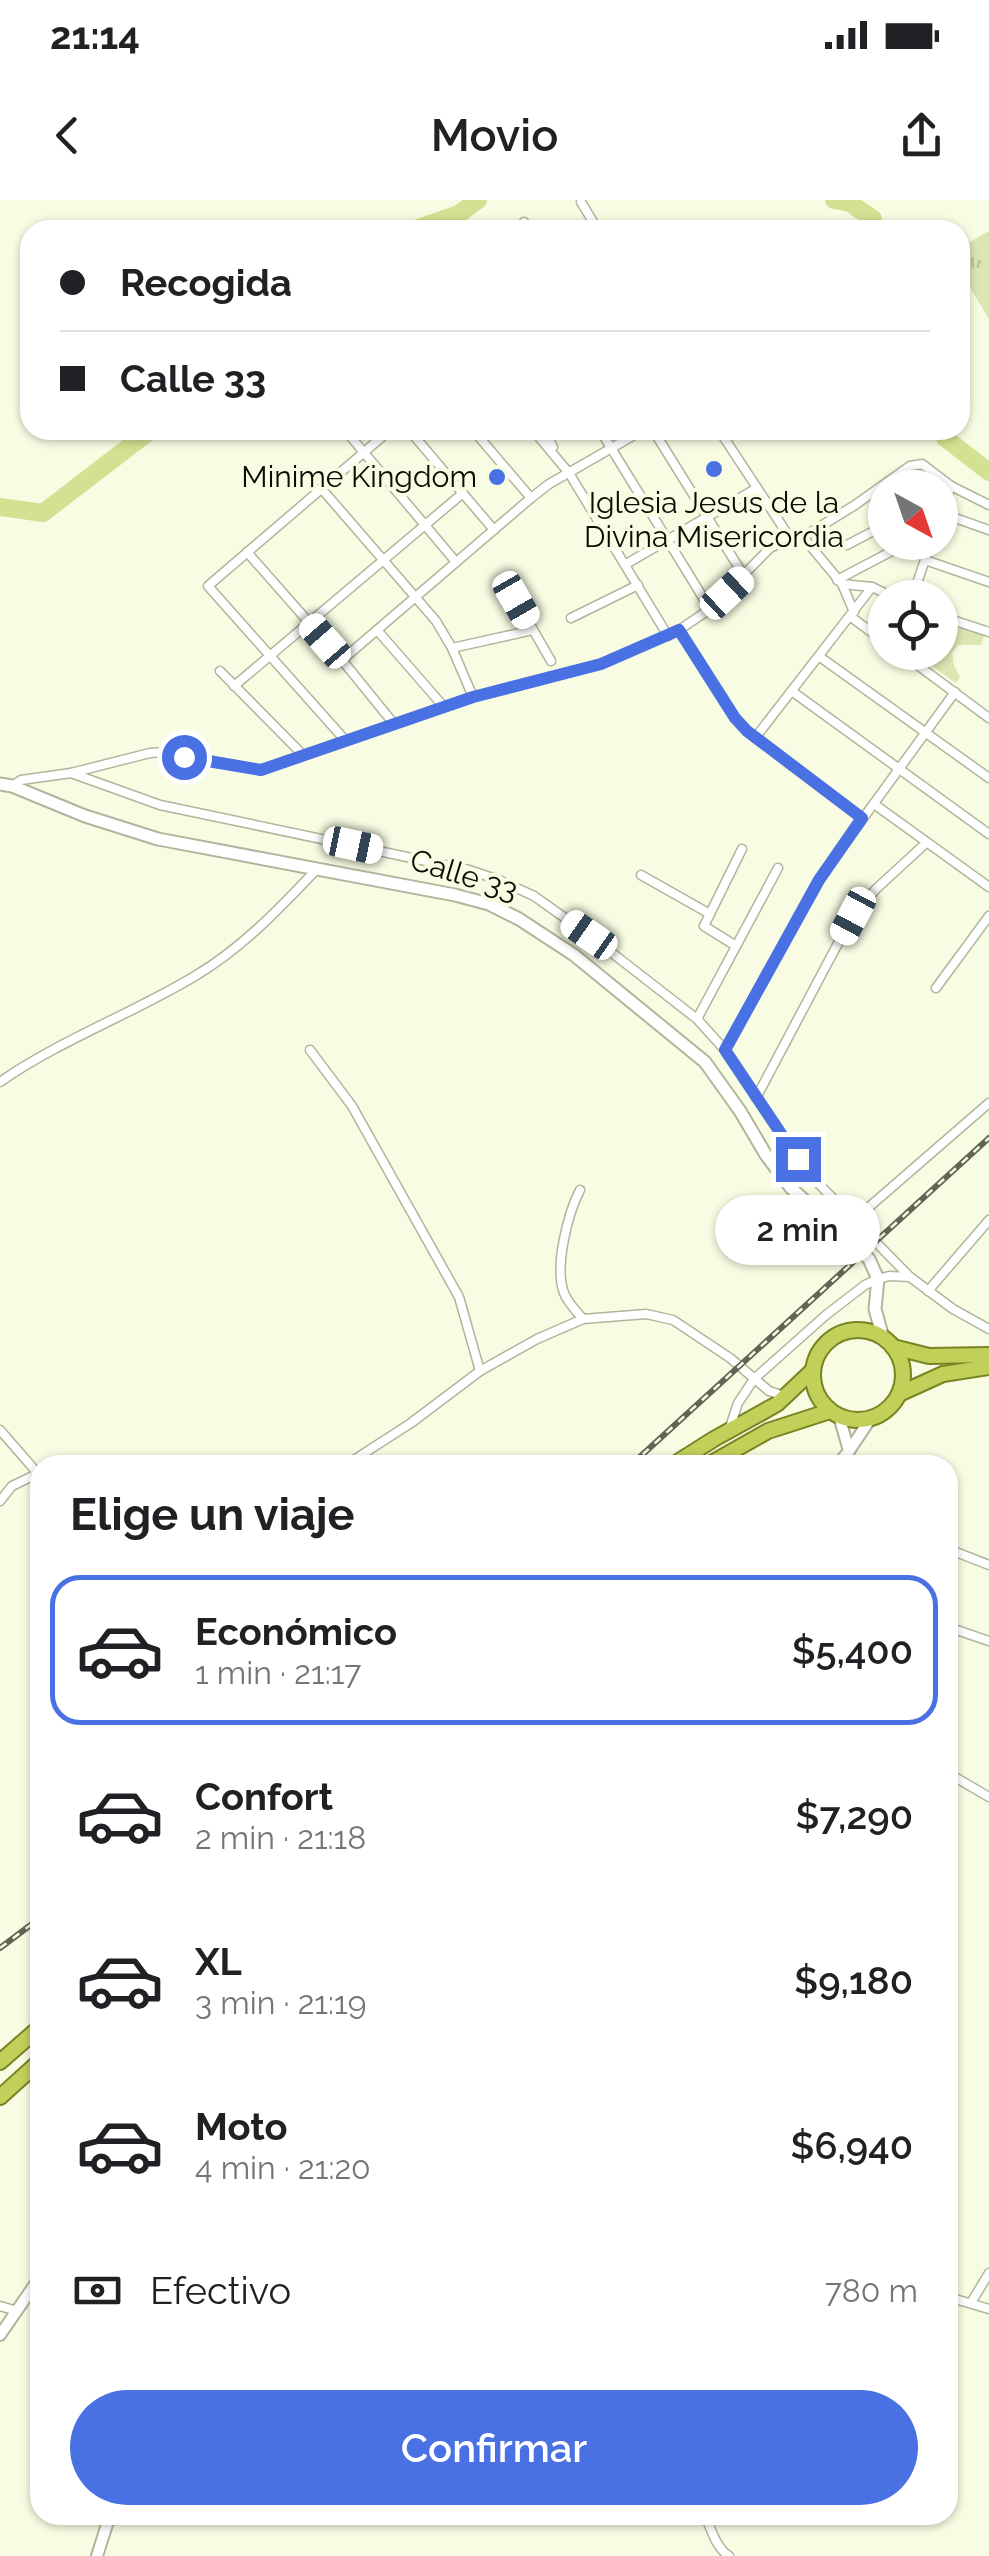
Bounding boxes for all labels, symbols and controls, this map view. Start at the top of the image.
text: 21:14 [50,13,140,58]
icon: back [40,108,95,163]
icon: share [894,108,949,163]
text: Movio [431,109,558,162]
text: Recogida [120,260,292,305]
text: Calle 33 [120,356,266,401]
marker: Iglesia Jesus de la Divina Misericordia [703,458,725,480]
place label: Minime Kingdom [241,459,477,494]
marker: Minime Kingdom [486,466,508,488]
north arrow [868,470,958,560]
map controls [868,470,958,670]
place label: Iglesia Jesus de la Divina Misericordia [584,485,844,554]
car [695,562,759,624]
car [488,567,544,633]
button: locate [868,580,958,670]
car [294,609,356,673]
route start [162,735,207,780]
car [321,824,385,866]
street label: Calle 33 [406,842,522,907]
car [826,882,880,950]
car [556,906,622,964]
route end [776,1137,821,1182]
callout: 2 min [716,1194,880,1264]
text: 2 min [757,1211,838,1248]
text: Elige un viaje [70,1488,354,1541]
icon: car [75,1605,165,1695]
text: Económico [195,1609,397,1654]
text: $5,400 [792,1628,913,1673]
text: 1 min · 21:17 [195,1654,361,1691]
icon: car [75,1770,165,1860]
text: Confort [195,1774,333,1819]
text: $7,290 [796,1793,913,1838]
text: 2 min · 21:18 [195,1819,366,1856]
icon: car [75,1935,165,2025]
text: XL [195,1939,242,1984]
text: $9,180 [794,1958,913,2003]
text: 3 min · 21:19 [195,1984,367,2021]
icon: car [75,2100,165,2190]
text: Moto [195,2104,288,2149]
text: $6,940 [791,2123,913,2168]
text: 4 min · 21:20 [195,2149,371,2186]
icon: cash [70,2263,125,2318]
text: Efectivo [150,2268,291,2313]
text: 780 m [825,2272,918,2309]
button: Confirmar [70,2390,918,2505]

